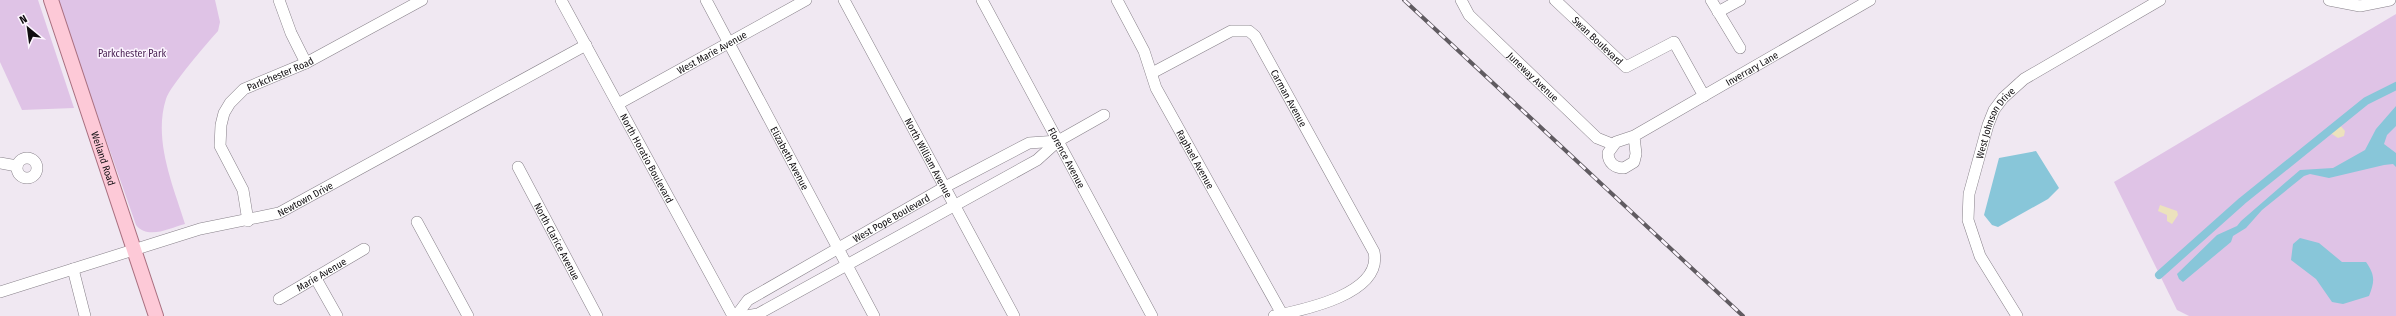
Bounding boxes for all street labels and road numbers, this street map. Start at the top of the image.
street label: Swan Boulevard [1569,14,1625,68]
street label: West Marie Avenue [675,29,749,77]
street label: Inverrary Lane [1724,49,1781,89]
street label: Juneway Avenue [1504,50,1561,105]
street label: Parkchester Road [245,55,316,94]
street label: Carman Avenue [1268,68,1309,129]
street label: West Johnson Drive [1974,85,2018,160]
street label: North Horatio Boulevard [617,112,675,205]
street label: North William Avenue [902,116,954,200]
street label: Elizabeth Avenue [767,125,811,192]
street label: Florence Avenue [1045,126,1087,191]
street label: Raphael Avenue [1173,128,1216,191]
street label: Weiland Road [88,130,117,187]
street label: Newtown Drive [276,180,335,220]
street label: West Pope Boulevard [851,192,932,245]
street label: North Clarice Avenue [531,201,582,282]
street label: Marie Avenue [295,256,349,294]

